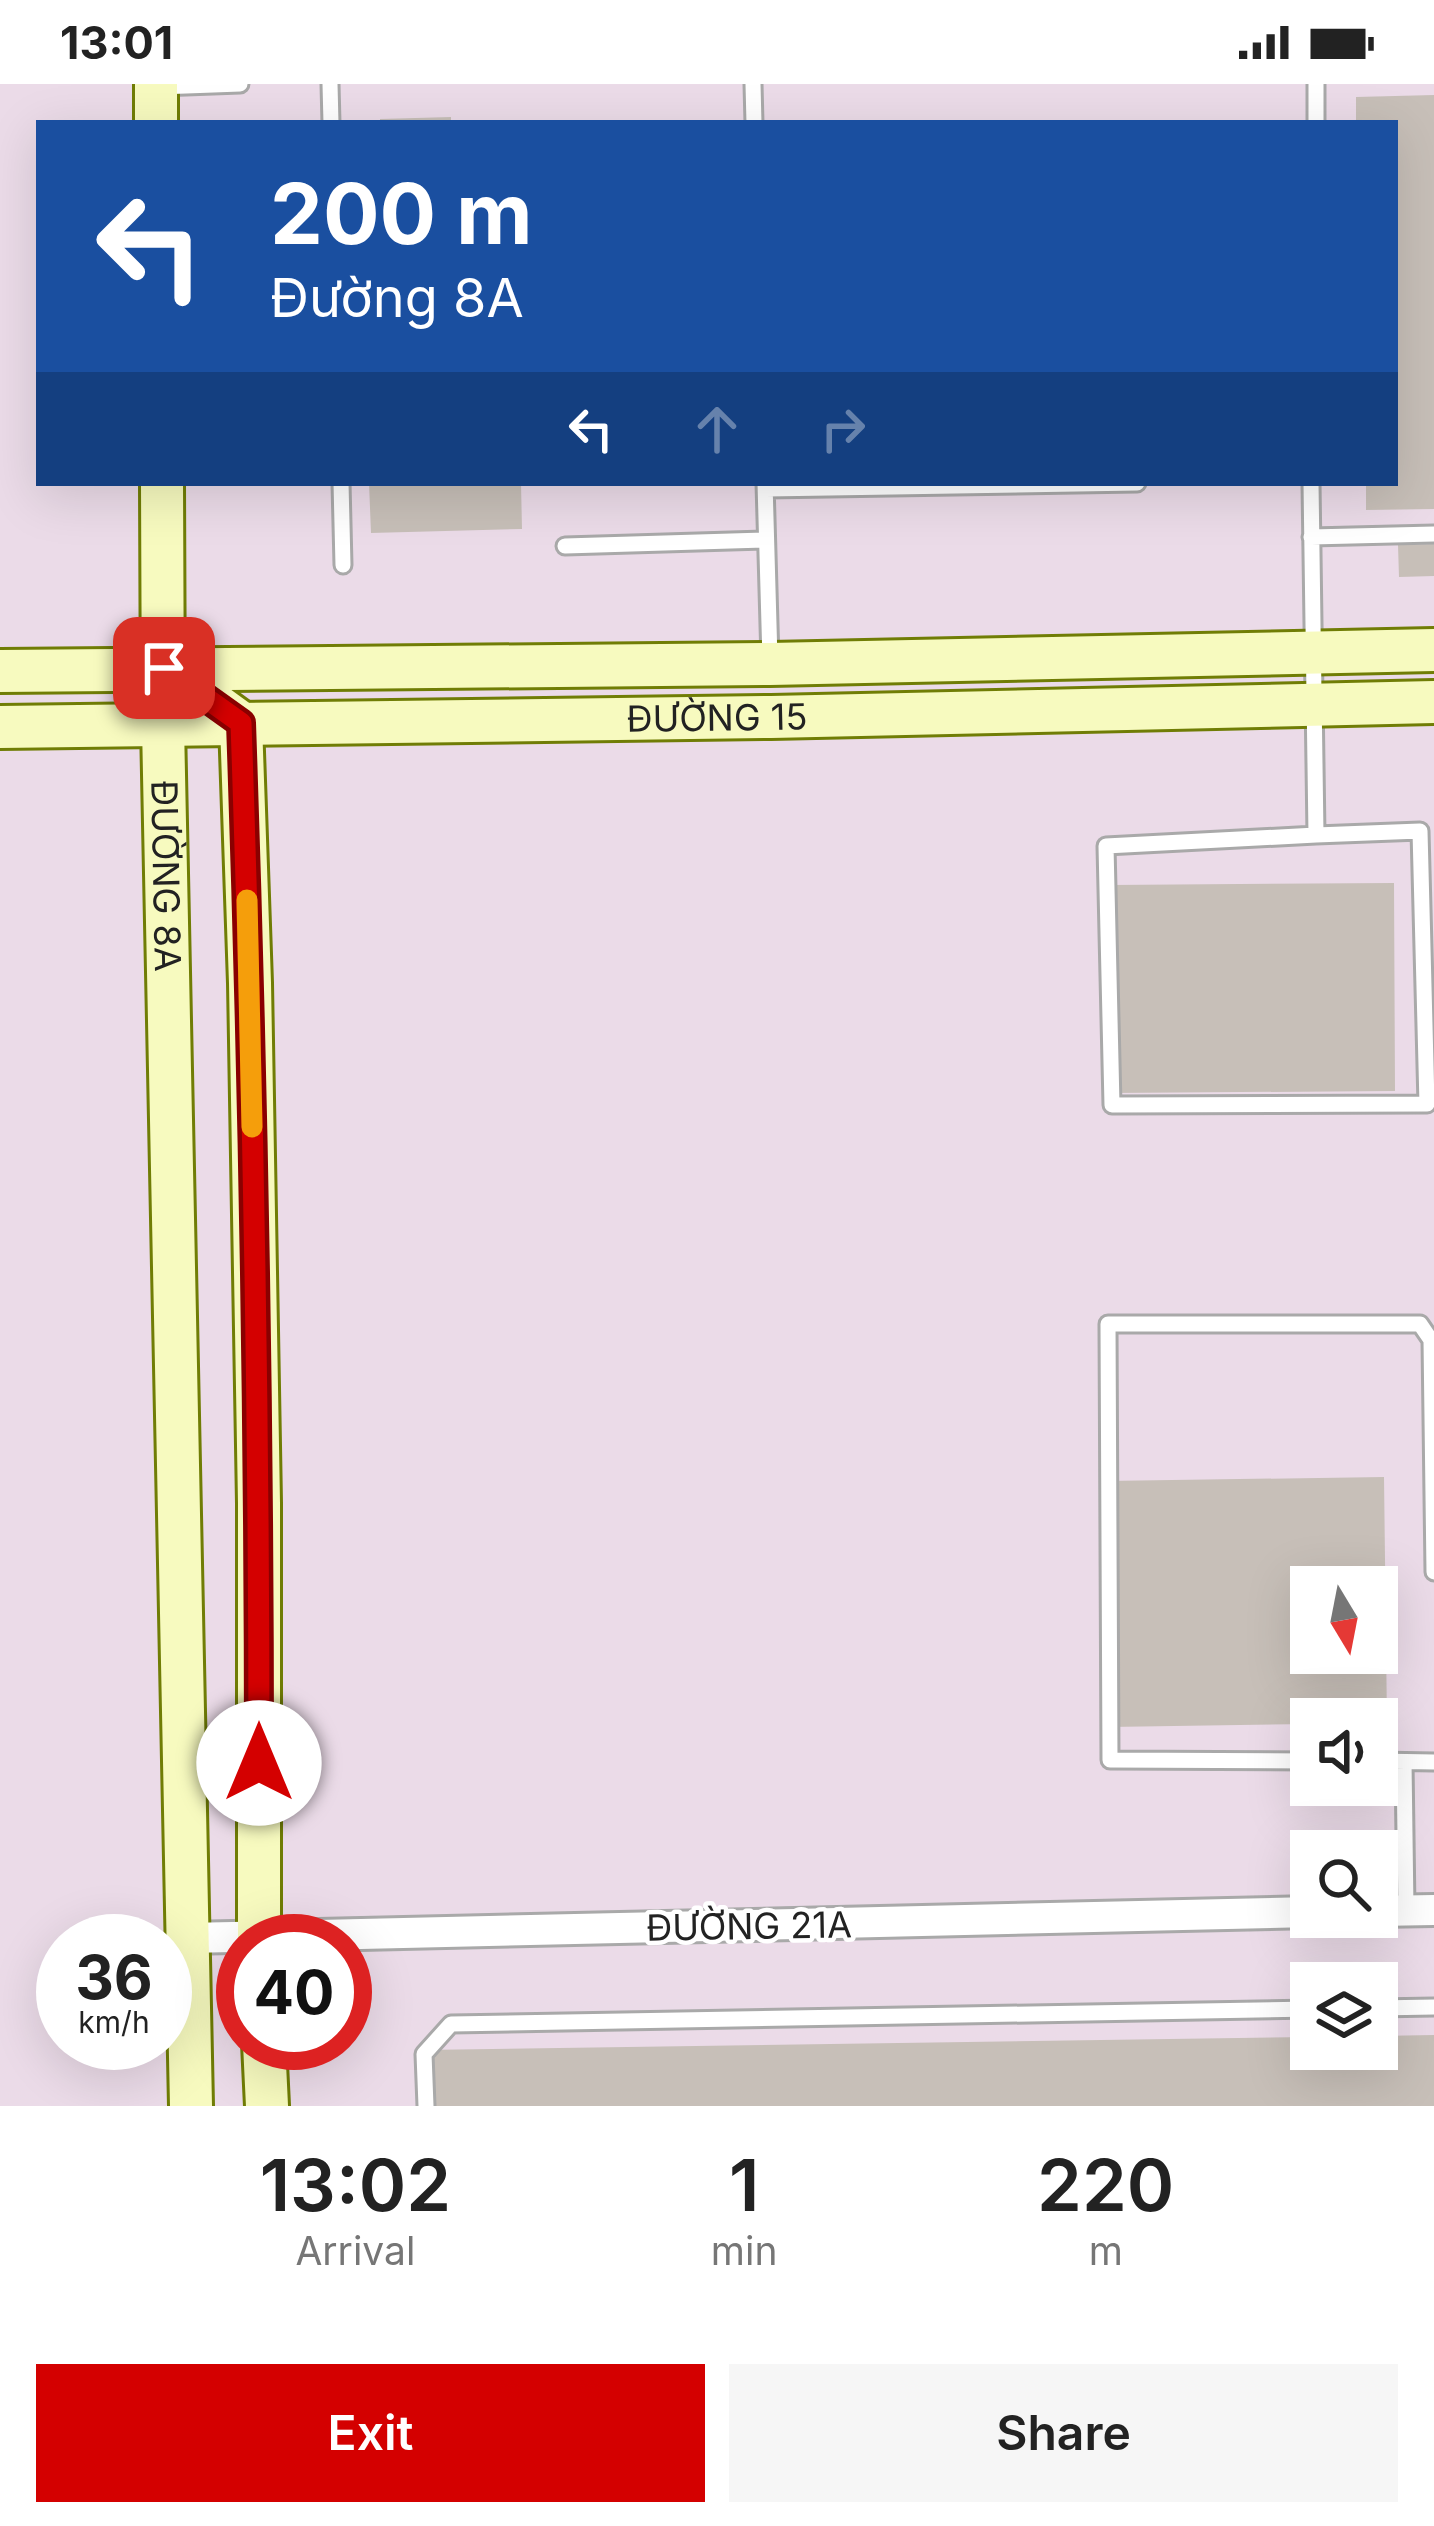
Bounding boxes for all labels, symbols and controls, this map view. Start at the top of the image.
text: 13:01 [60,15,173,70]
text: 200 m [270,163,533,264]
icon: left [72,168,228,324]
text: Đường 8A [270,265,524,330]
icon: left [558,396,624,462]
icon: ahead [684,396,750,462]
icon: right [810,396,876,462]
pin [113,617,215,719]
icon: arrive [131,635,197,701]
street label: ĐƯỜNG 15 [626,694,808,741]
street label: ĐƯỜNG 8A [142,780,190,972]
north arrow [1290,1566,1398,1674]
map controls [1290,1566,1398,2070]
button: sound [1290,1698,1398,1806]
position arrow [196,1700,322,1826]
button: search [1290,1830,1398,1938]
street label: ĐƯỜNG 21A [646,1902,852,1950]
speed limit sign: 40 [216,1914,372,2070]
text: 36 [75,1941,153,2013]
button: layers [1290,1962,1398,2070]
text: km/h [78,2004,150,2040]
text: 13:02 [260,2141,451,2228]
text: 1 [729,2141,759,2228]
text: 220 [1037,2141,1174,2228]
text: Arrival [295,2227,415,2274]
text: min [711,2227,777,2274]
text: m [1089,2227,1123,2274]
button: Exit [36,2364,705,2502]
button: Share [729,2364,1398,2502]

